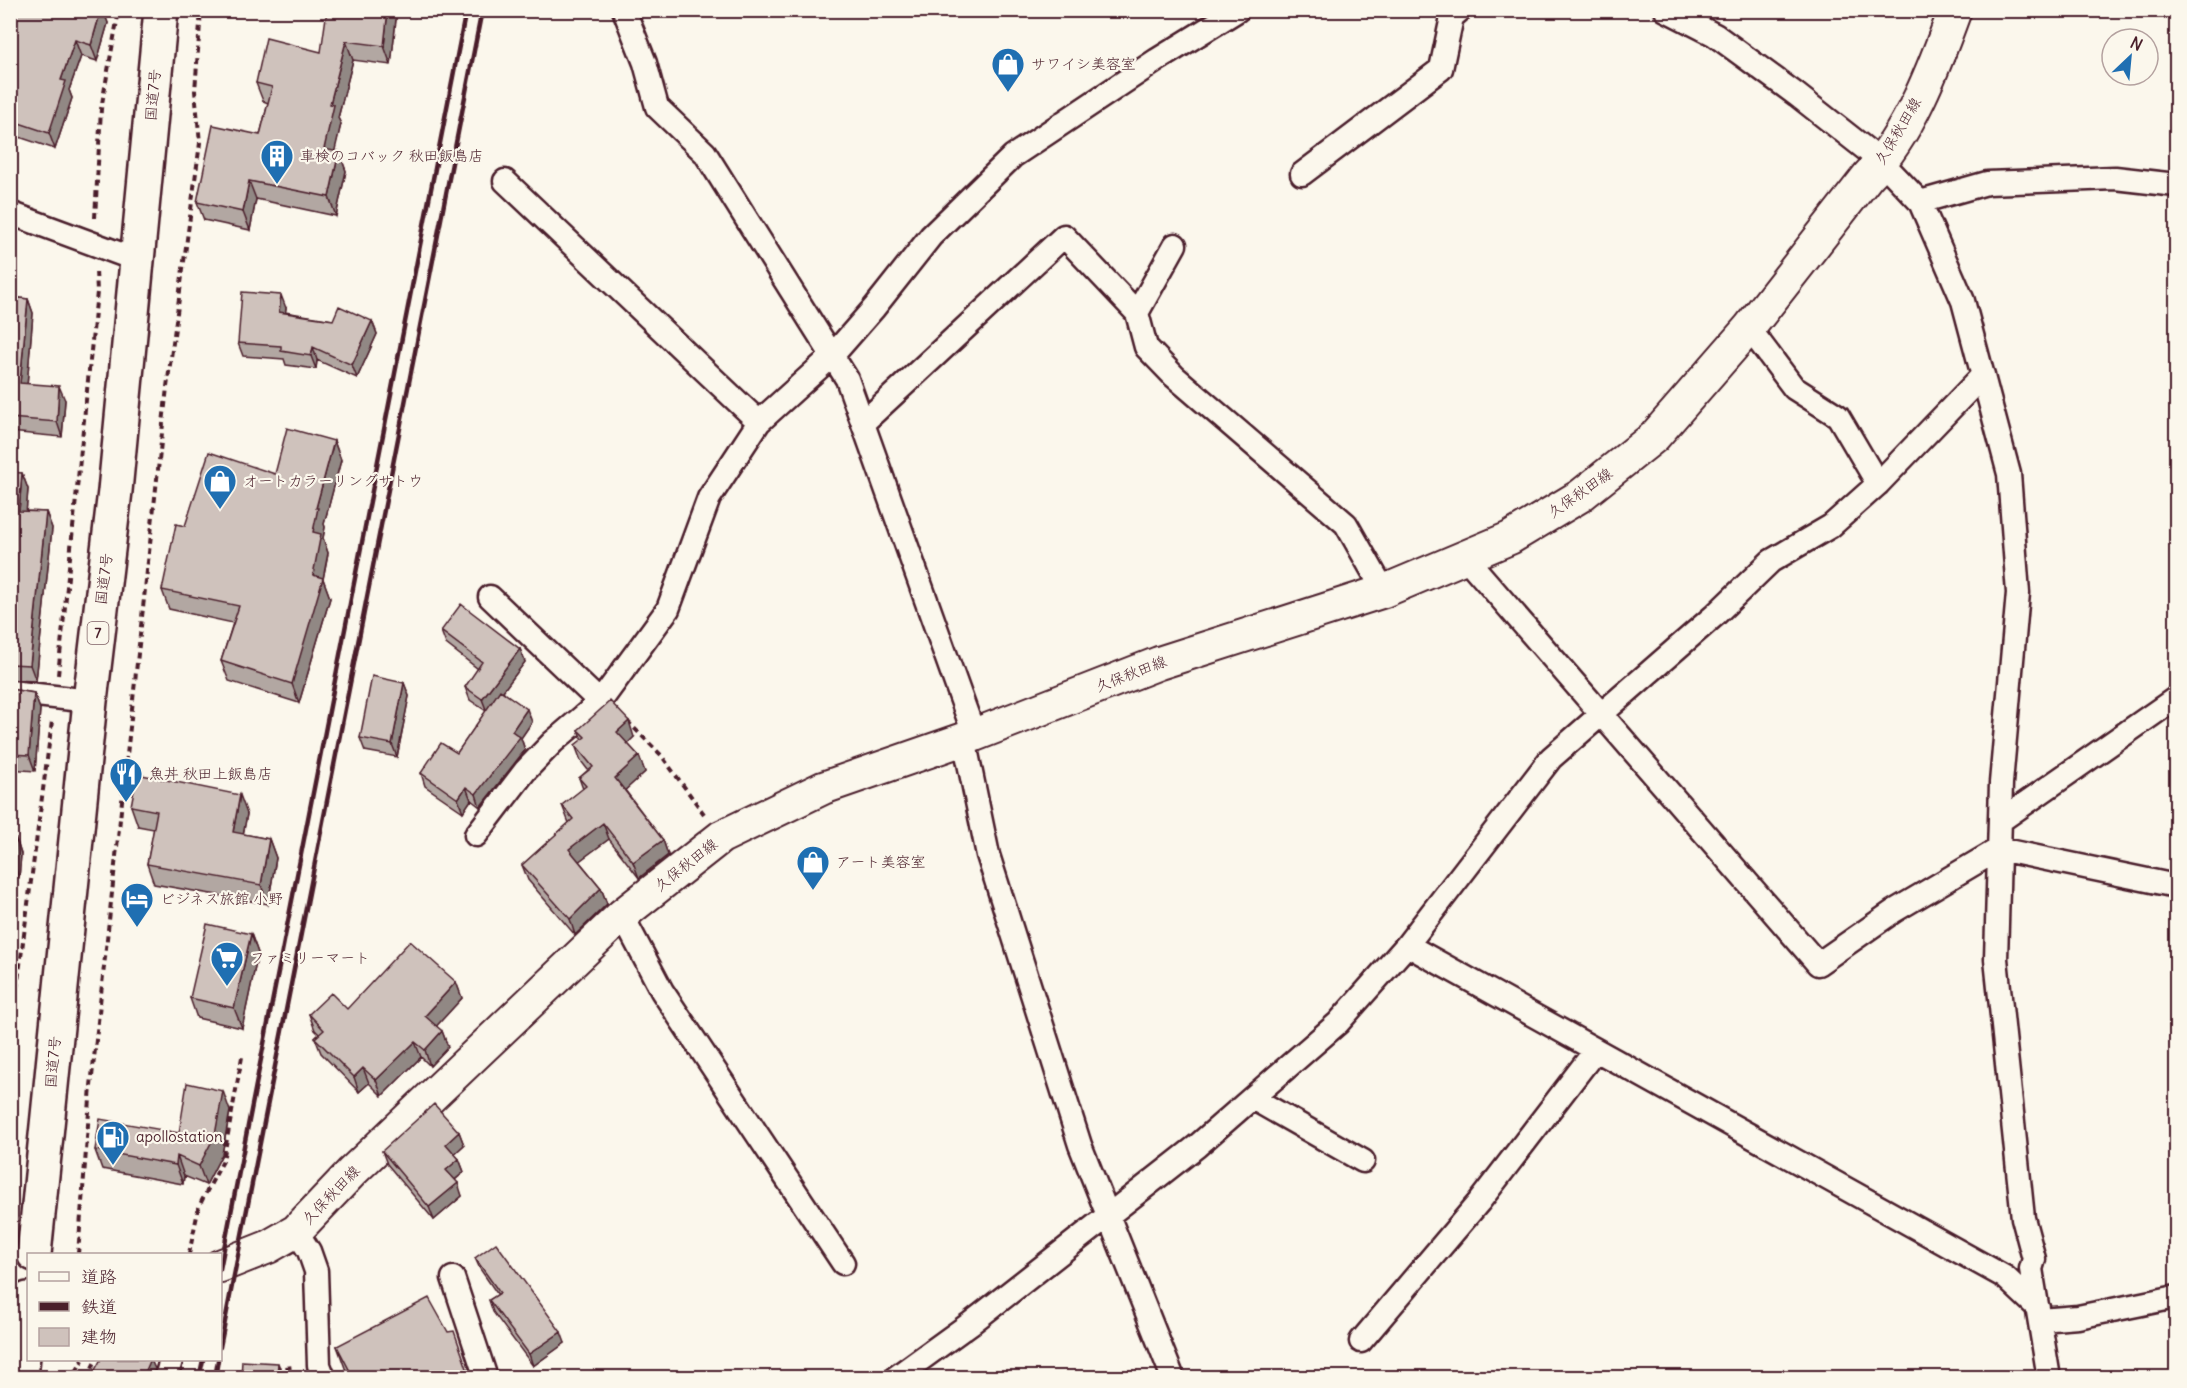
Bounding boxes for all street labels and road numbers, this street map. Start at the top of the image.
street label: 国道7号 [141,68,164,122]
street label: 久保秋田線 [1870,94,1925,168]
street label: 久保秋田線 [1544,463,1616,522]
street label: 国道7号 [91,552,116,606]
road number: 7 [88,622,108,644]
street label: 久保秋田線 [1092,651,1169,696]
street label: 久保秋田線 [650,834,721,895]
street label: 国道7号 [41,1035,64,1089]
street label: 久保秋田線 [298,1161,364,1228]

